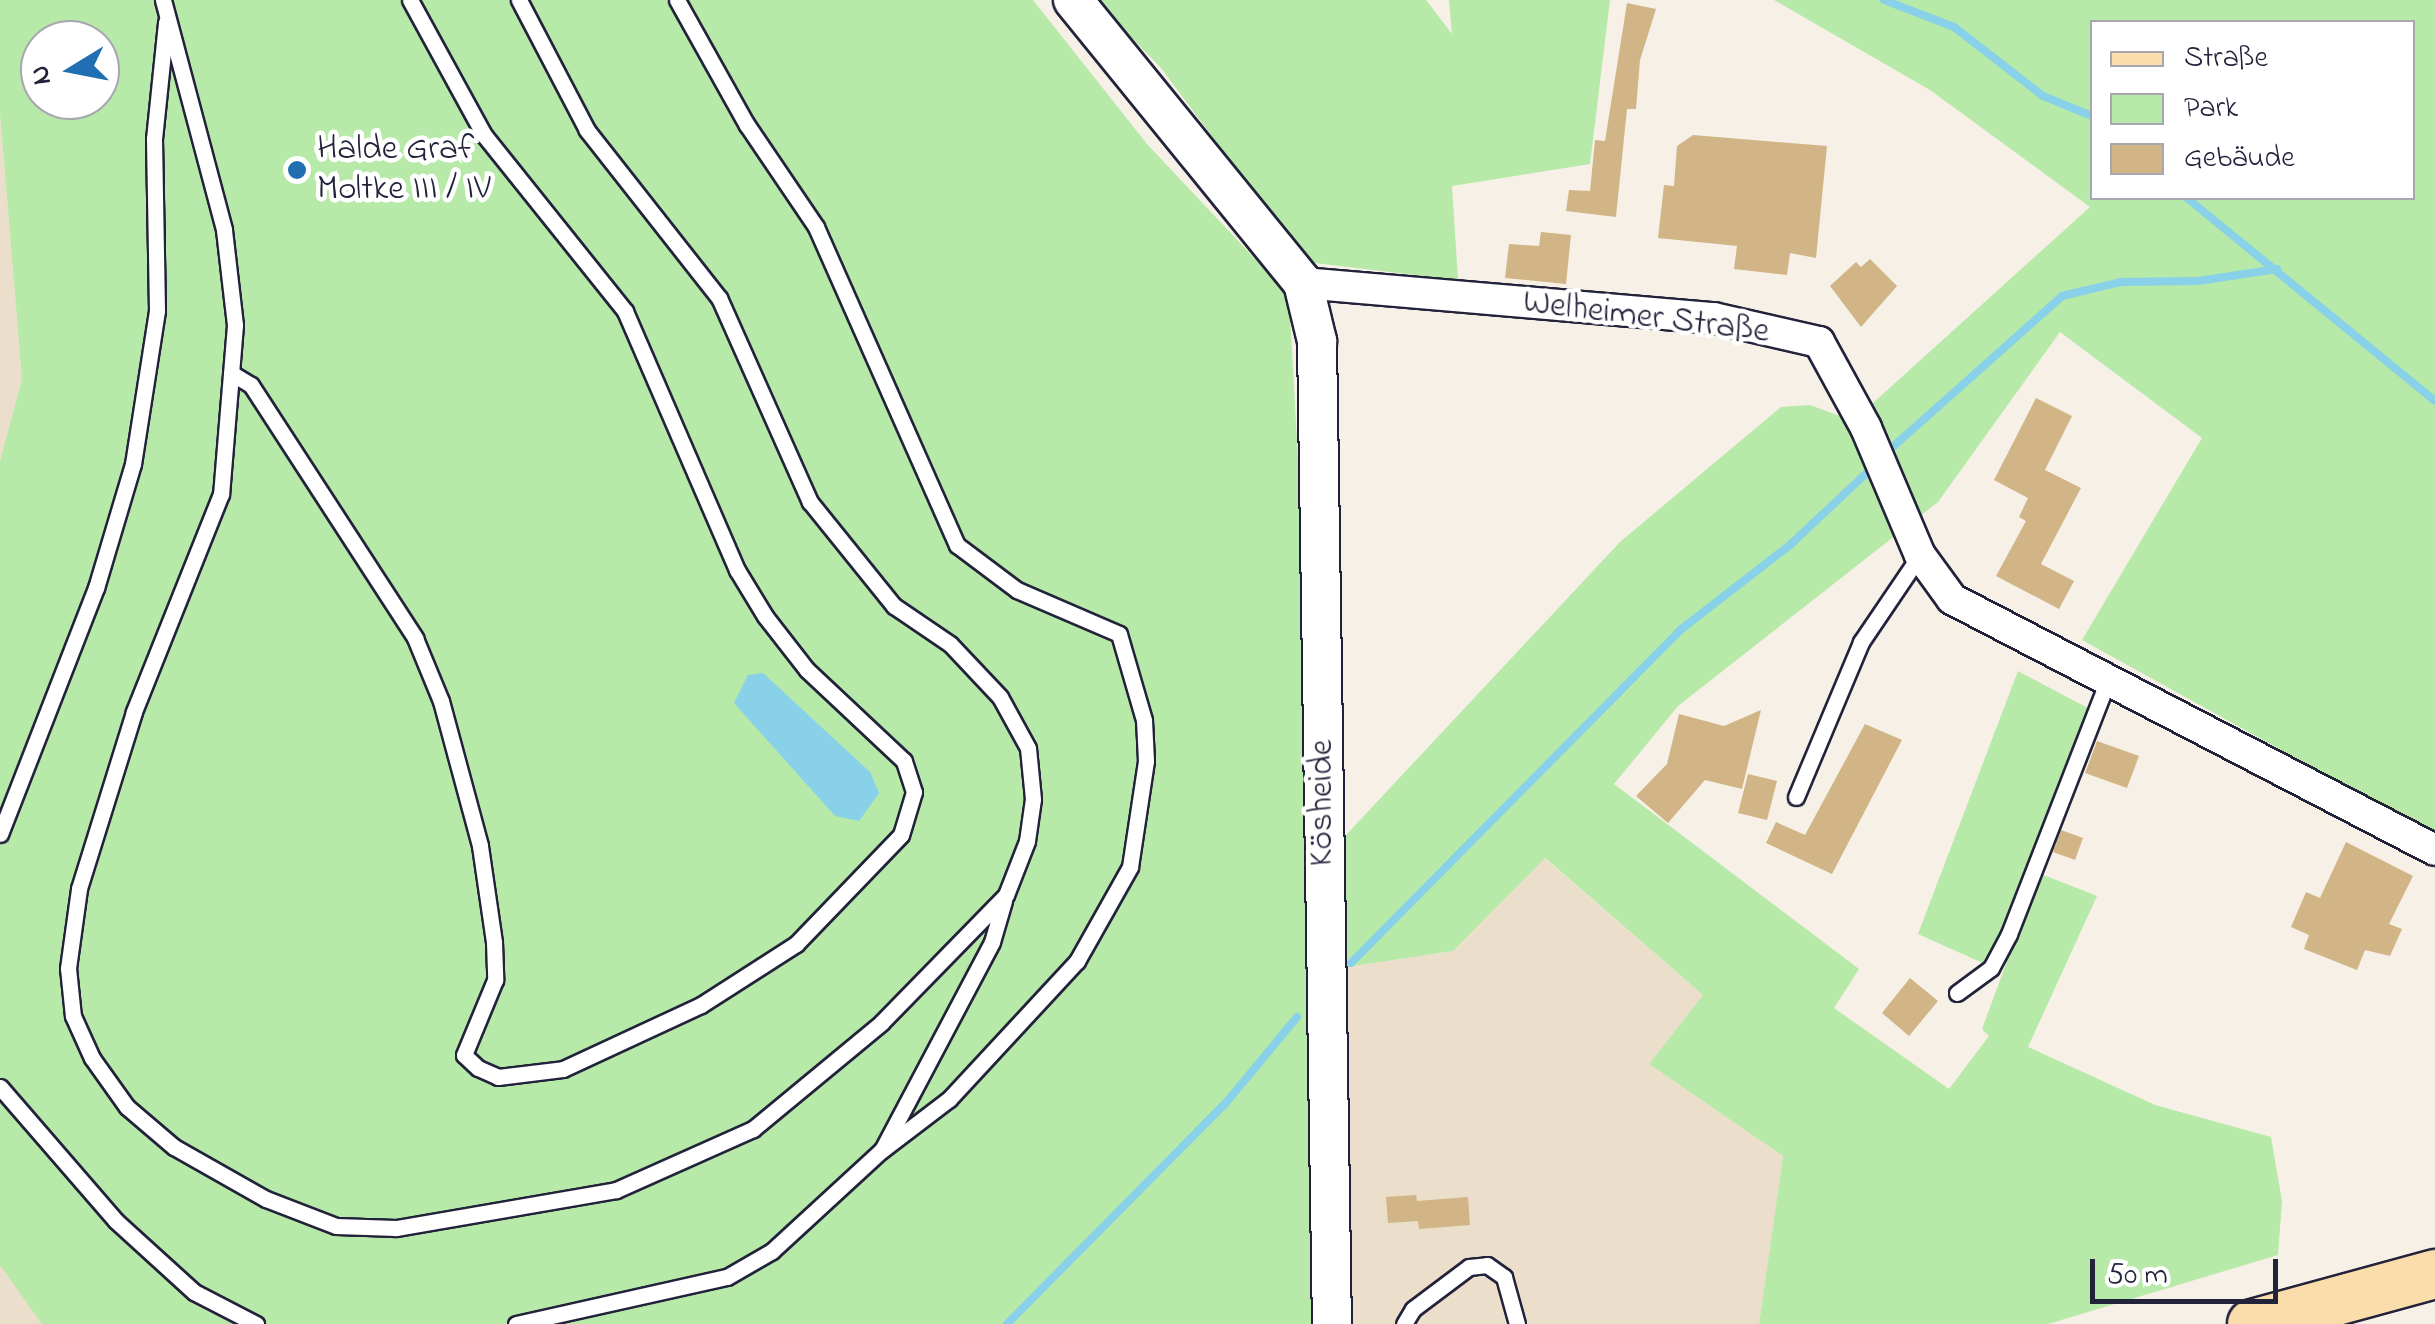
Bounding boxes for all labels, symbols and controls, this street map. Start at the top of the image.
north arrow [20,20,120,120]
legend [2090,20,2415,200]
text: Straße [2184,37,2268,81]
text: N [20,62,64,88]
text: Park [2184,87,2238,131]
place label: Halde Graf Moltke III / IV [317,129,490,211]
text: Gebäude [2184,137,2295,181]
marker: Halde Graf Moltke III / IV [286,159,308,181]
street label: Welheimer Straße [1521,282,1771,354]
street label: Kösheide [1302,740,1344,866]
scale bar [2095,1239,2282,1301]
text: 50 m [2107,1254,2168,1298]

